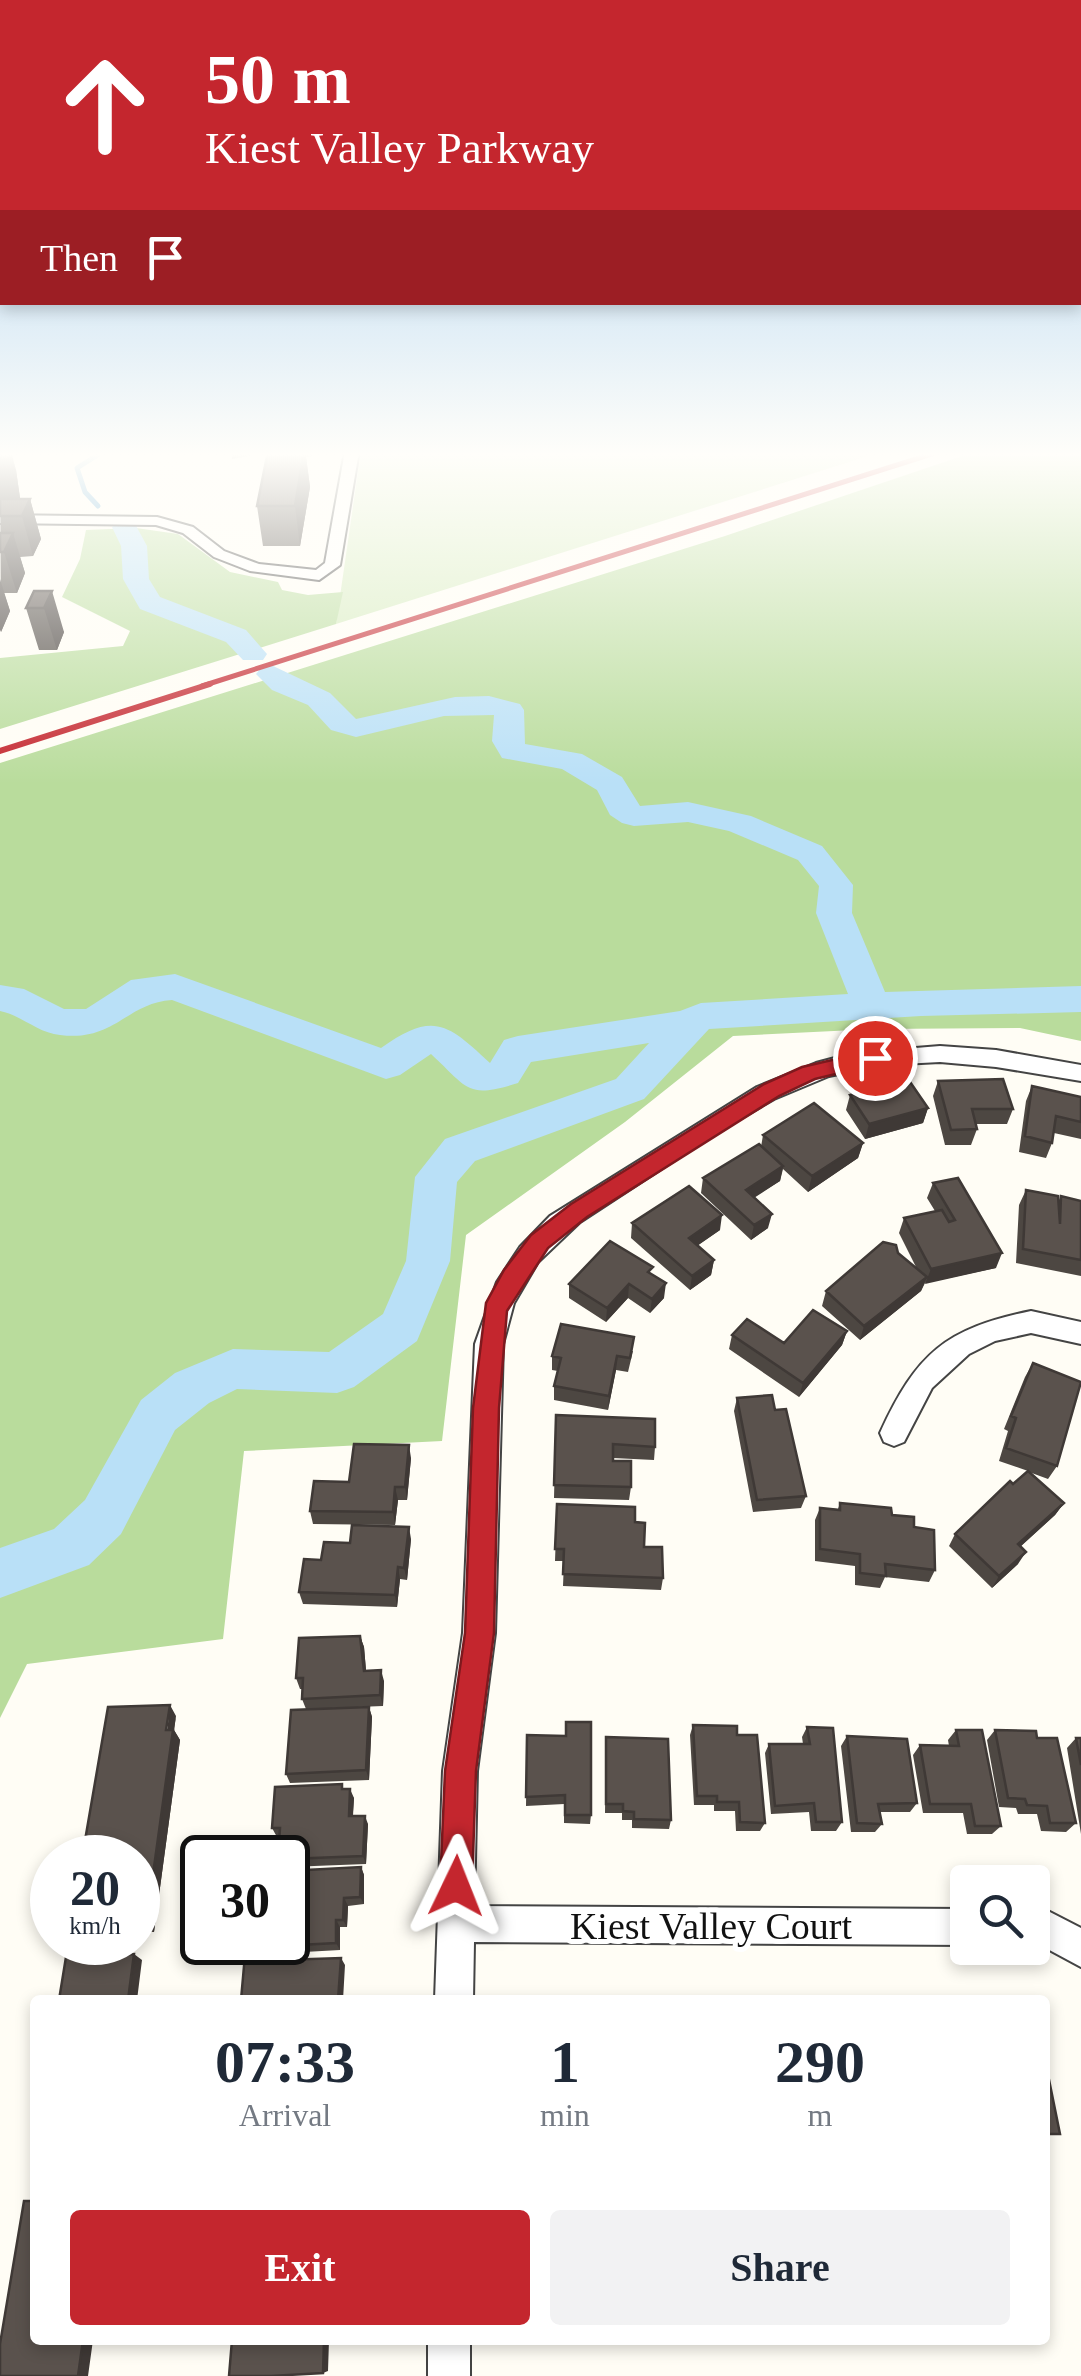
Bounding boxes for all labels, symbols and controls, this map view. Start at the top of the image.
icon: ahead [40,40,170,170]
text: 50 m [205,41,351,118]
text: Kiest Valley Parkway [205,123,594,173]
icon: arrive [138,230,193,285]
text: Then [40,237,118,279]
pin [833,1016,918,1101]
icon: arrive [848,1031,903,1086]
position arrow [404,1834,508,1938]
speed limit sign: 30 [180,1835,310,1965]
text: 20 [70,1860,120,1916]
map controls [950,1865,1050,1965]
button: search [950,1865,1050,1965]
street label: Kiest Valley Court [570,1905,853,1947]
text: km/h [69,1912,121,1939]
text: 07:33 [215,2029,355,2095]
text: 1 [550,2029,580,2095]
text: 290 [775,2029,865,2095]
text: Arrival [239,2097,331,2133]
text: min [540,2097,590,2133]
text: m [807,2097,832,2133]
button: Exit [70,2210,530,2325]
button: Share [550,2210,1010,2325]

